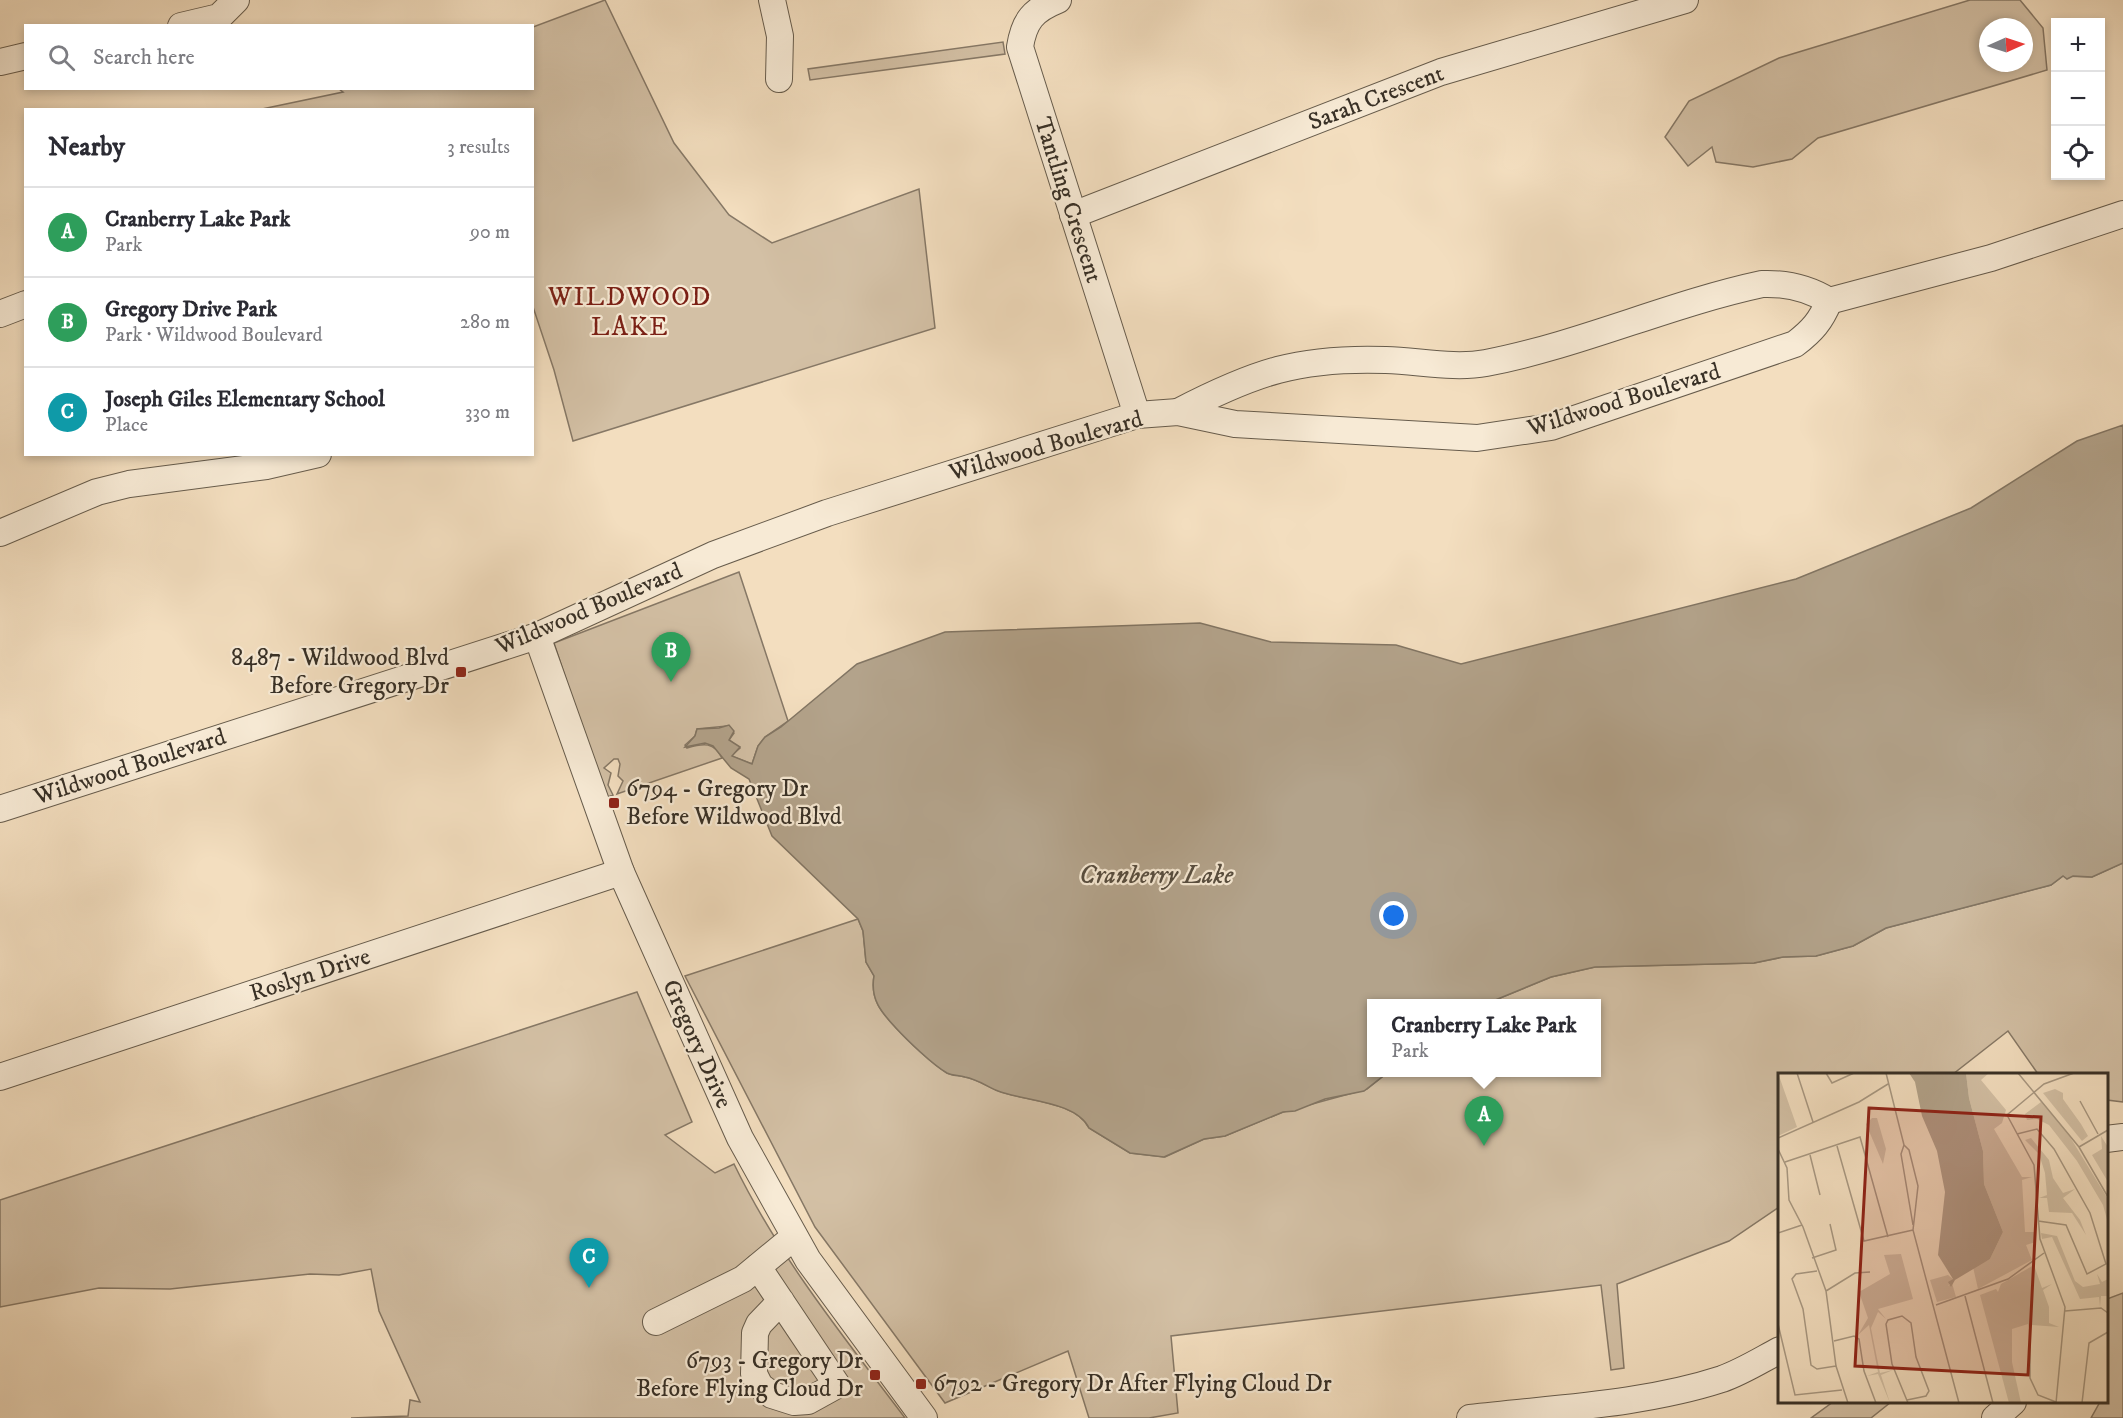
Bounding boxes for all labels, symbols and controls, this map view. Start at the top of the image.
north arrow [1979,18,2033,72]
map controls [2051,18,2105,180]
button: + [2051,18,2105,72]
search box [24,24,534,90]
icon: search [45,41,78,74]
text: Search here [93,44,195,71]
street label: Sarah Crescent [1304,58,1448,138]
button: − [2051,72,2105,126]
street label: Tantling Crescent [1027,113,1109,287]
button: locate [2051,126,2105,180]
text: Nearby [48,131,125,164]
text: 3 results [447,135,510,160]
text: Cranberry Lake Park [105,206,290,233]
text: A [61,220,74,245]
text: 90 m [470,220,510,245]
text: Park [105,233,142,258]
district label: WILDWOOD LAKE [547,281,712,344]
text: Gregory Drive Park [105,296,277,323]
text: B [61,310,74,335]
text: 280 m [460,310,510,335]
text: Park · Wildwood Boulevard [105,323,323,348]
street label: Wildwood Boulevard [1523,356,1724,444]
text: Joseph Giles Elementary School [105,386,385,413]
text: C [61,400,74,425]
text: 330 m [465,400,510,425]
street label: Wildwood Boulevard [945,404,1146,488]
text: Place [105,413,148,438]
street label: Wildwood Boulevard [491,557,687,661]
pin: B [652,632,690,682]
place label: 8487 - Wildwood Blvd Before Gregory Dr [231,643,449,701]
marker: 8487 - Wildwood Blvd Before Gregory Dr [454,665,468,679]
street label: Wildwood Boulevard [29,722,230,812]
place label: 6794 - Gregory Dr Before Wildwood Blvd [626,774,842,832]
marker: 6794 - Gregory Dr Before Wildwood Blvd [607,796,621,810]
water label: Cranberry Lake [1079,859,1234,892]
your location [1379,901,1408,930]
street label: Roslyn Drive [246,941,374,1009]
street label: Gregory Drive [655,975,739,1113]
popup [1367,999,1601,1077]
text: Cranberry Lake Park [1391,1012,1577,1039]
text: Park [1391,1039,1429,1064]
inset map [1778,1073,2108,1403]
pin: A [1464,1096,1504,1146]
pin: C [570,1238,608,1288]
place label: 6793 - Gregory Dr Before Flying Cloud Dr [636,1346,863,1404]
marker: 6793 - Gregory Dr Before Flying Cloud Dr [868,1368,882,1382]
place label: 6792 - Gregory Dr After Flying Cloud Dr [933,1369,1332,1399]
marker: 6792 - Gregory Dr After Flying Cloud Dr [914,1377,928,1391]

